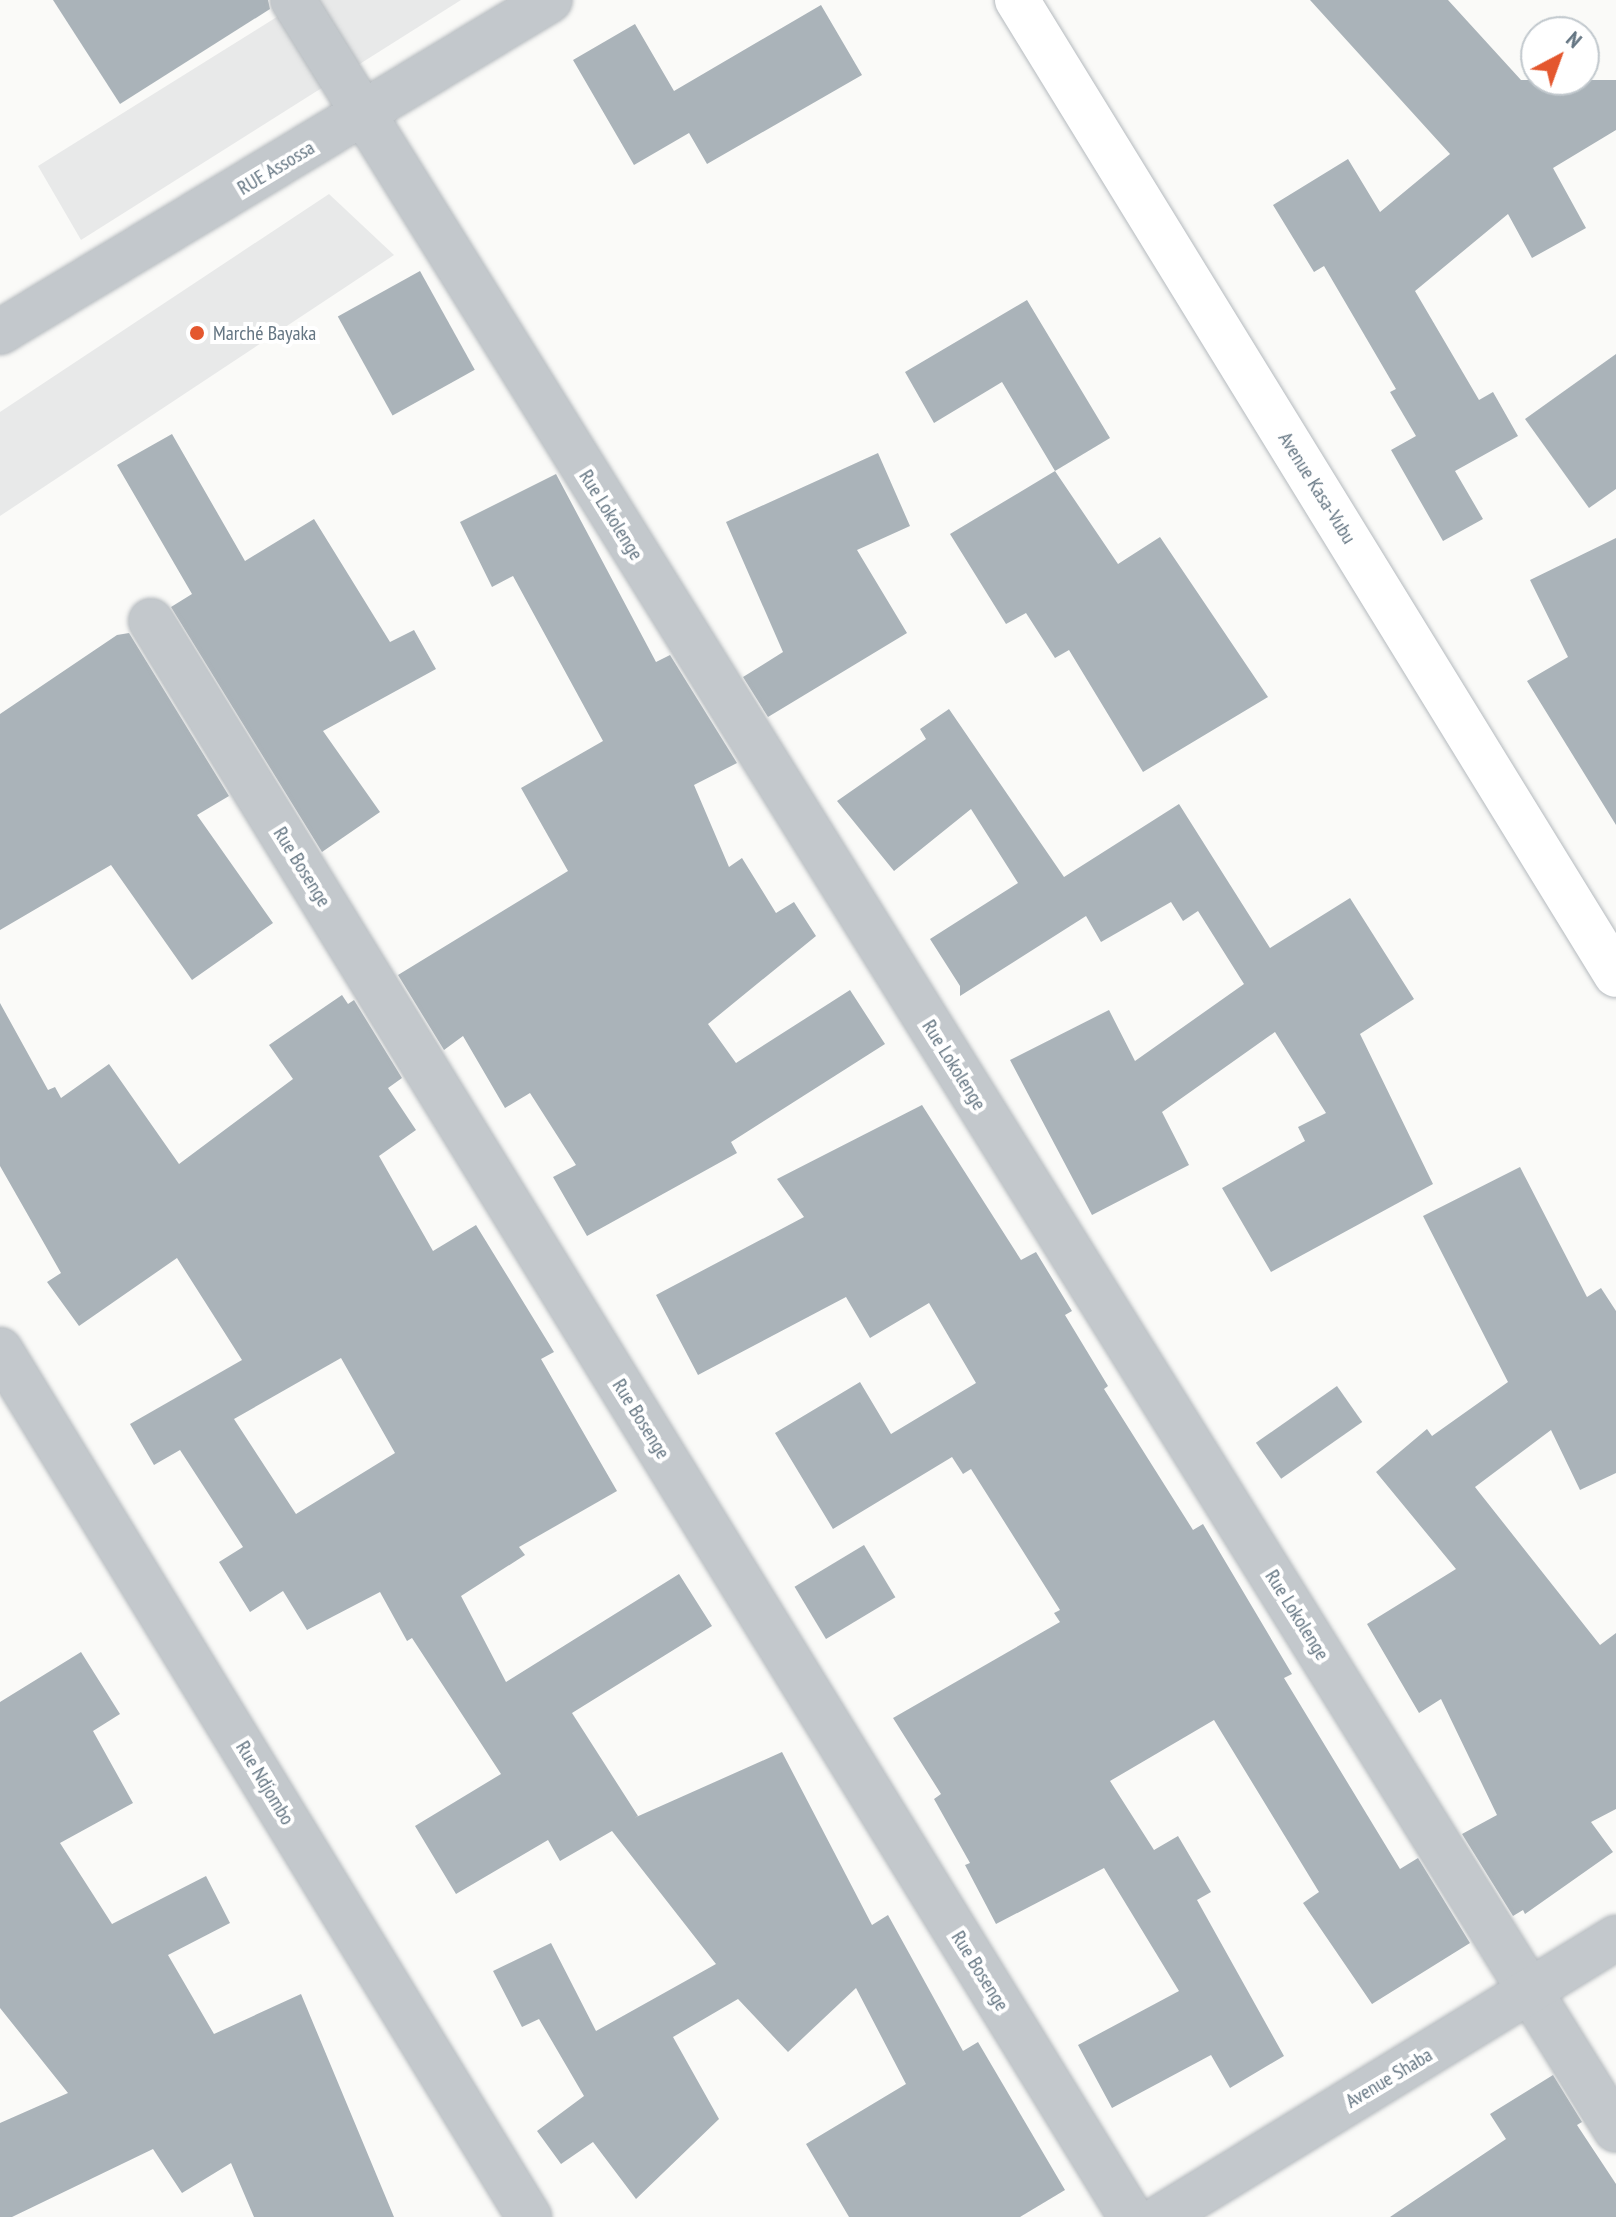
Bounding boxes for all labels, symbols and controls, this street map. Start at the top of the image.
north arrow [1520,16,1600,96]
text: N [1561,25,1588,54]
street label: RUE Assossa [233,136,319,200]
place label: Marché Bayaka [213,321,316,345]
marker: Marché Bayaka [188,324,206,342]
street label: Avenue Kasa-Vubu [1273,428,1361,548]
street label: Rue Lokolenge [574,466,648,564]
street label: Rue Bosenge [268,823,336,911]
street label: Rue Lokolenge [917,1016,991,1114]
street label: Rue Bosenge [607,1375,675,1463]
street label: Rue Lokolenge [1260,1566,1334,1664]
street label: Rue Ndjombo [231,1737,299,1829]
street label: Rue Bosenge [946,1927,1014,2015]
street label: Avenue Shaba [1341,2043,1437,2113]

